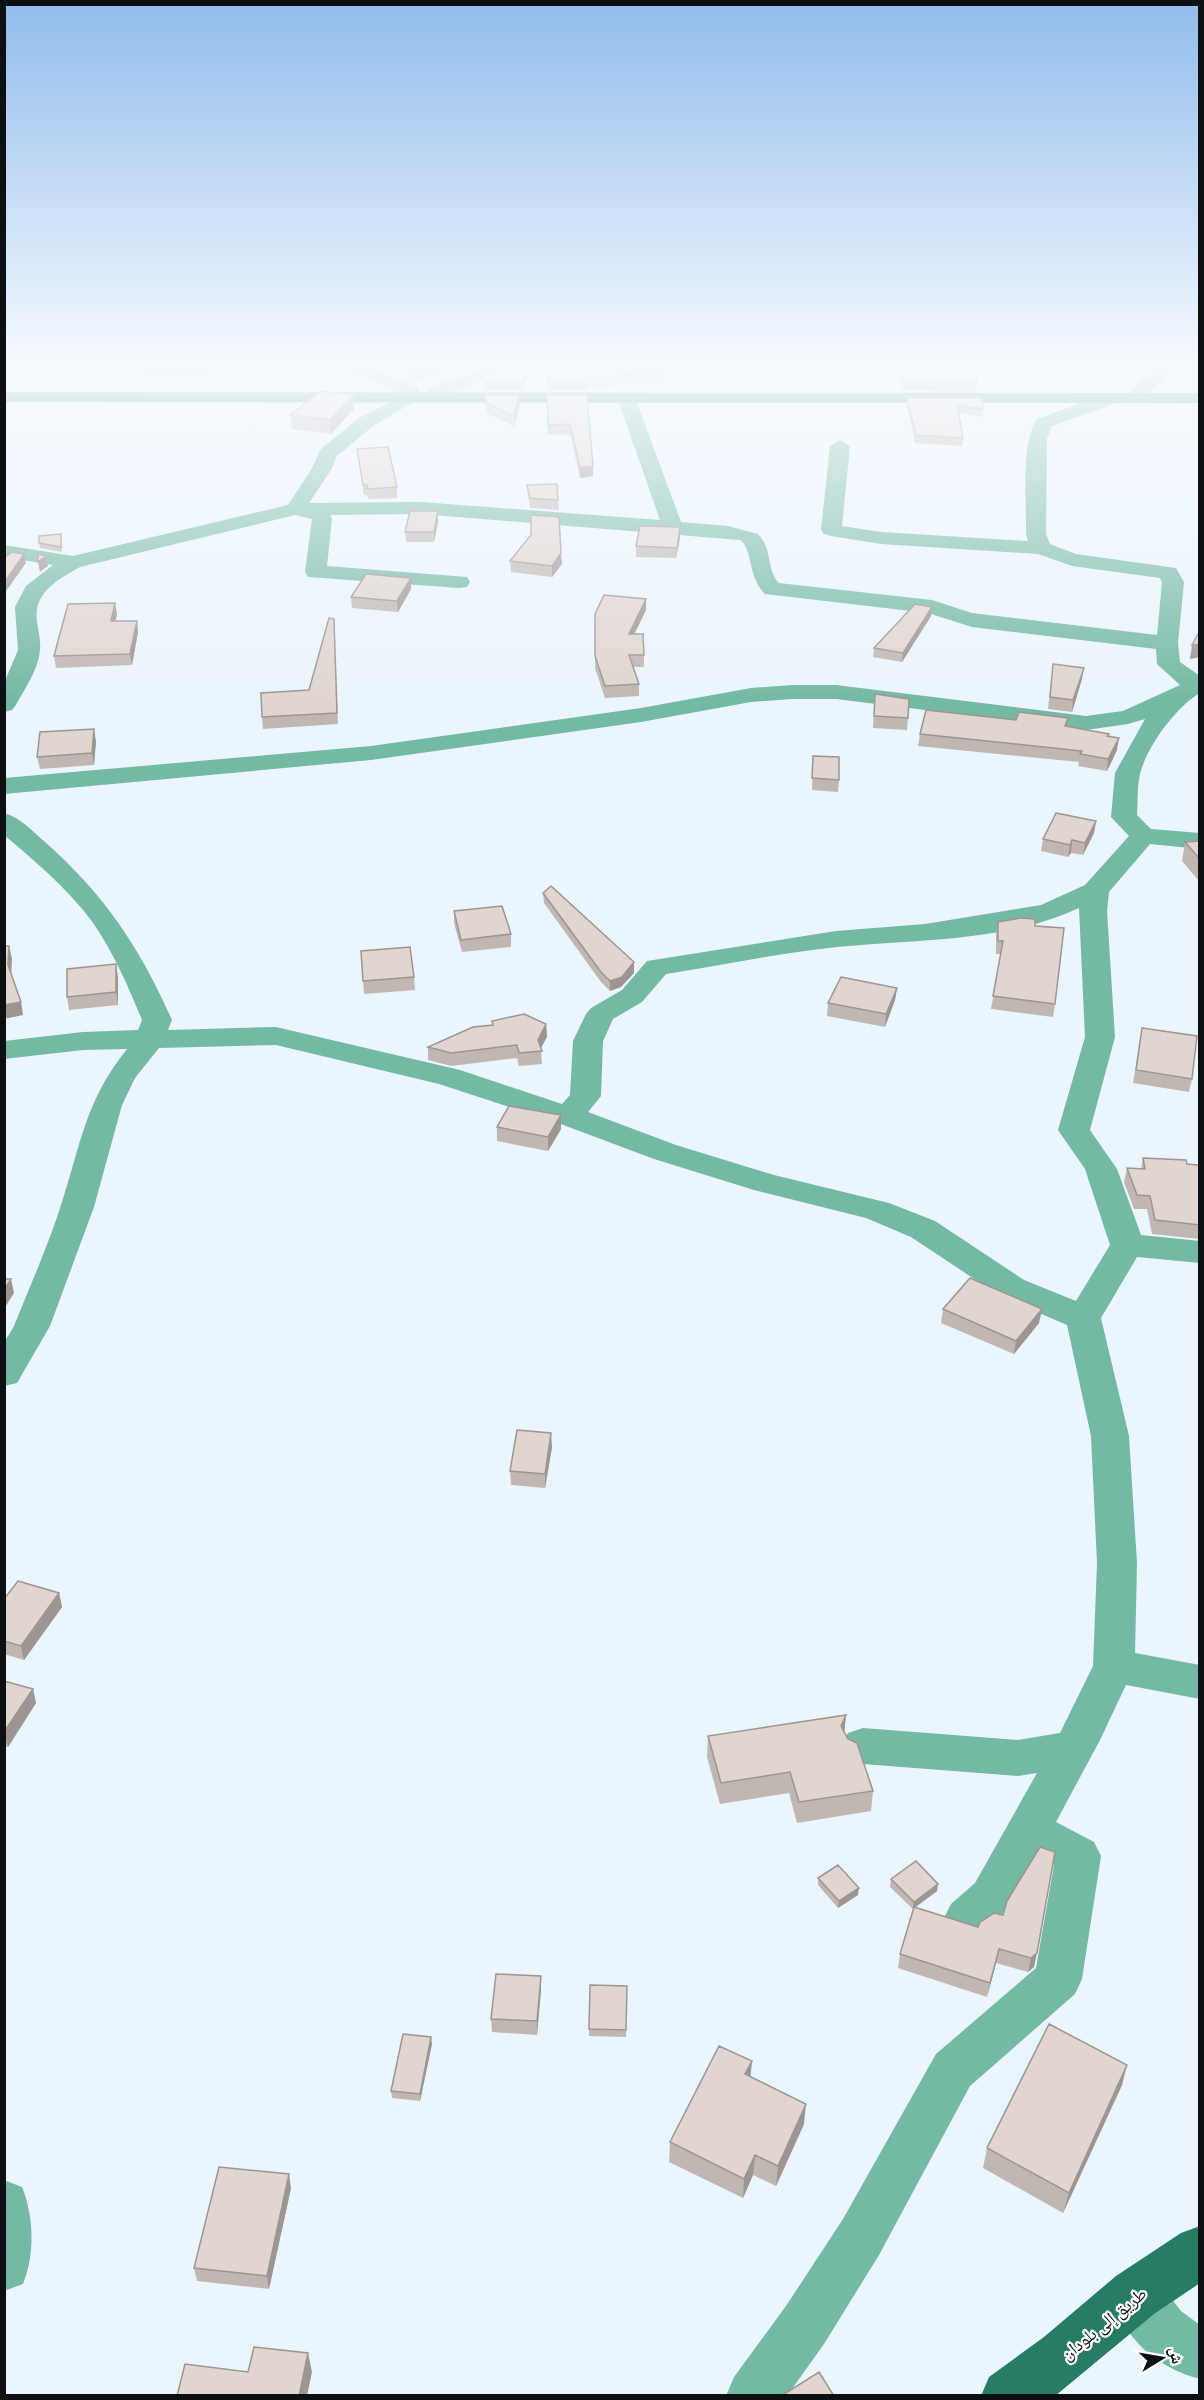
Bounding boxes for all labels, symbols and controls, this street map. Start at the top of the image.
street label: طريق إلى بلودان [1055,2282,1152,2366]
north arrow [1132,2328,1192,2388]
text: ش [1165,2345,1188,2365]

